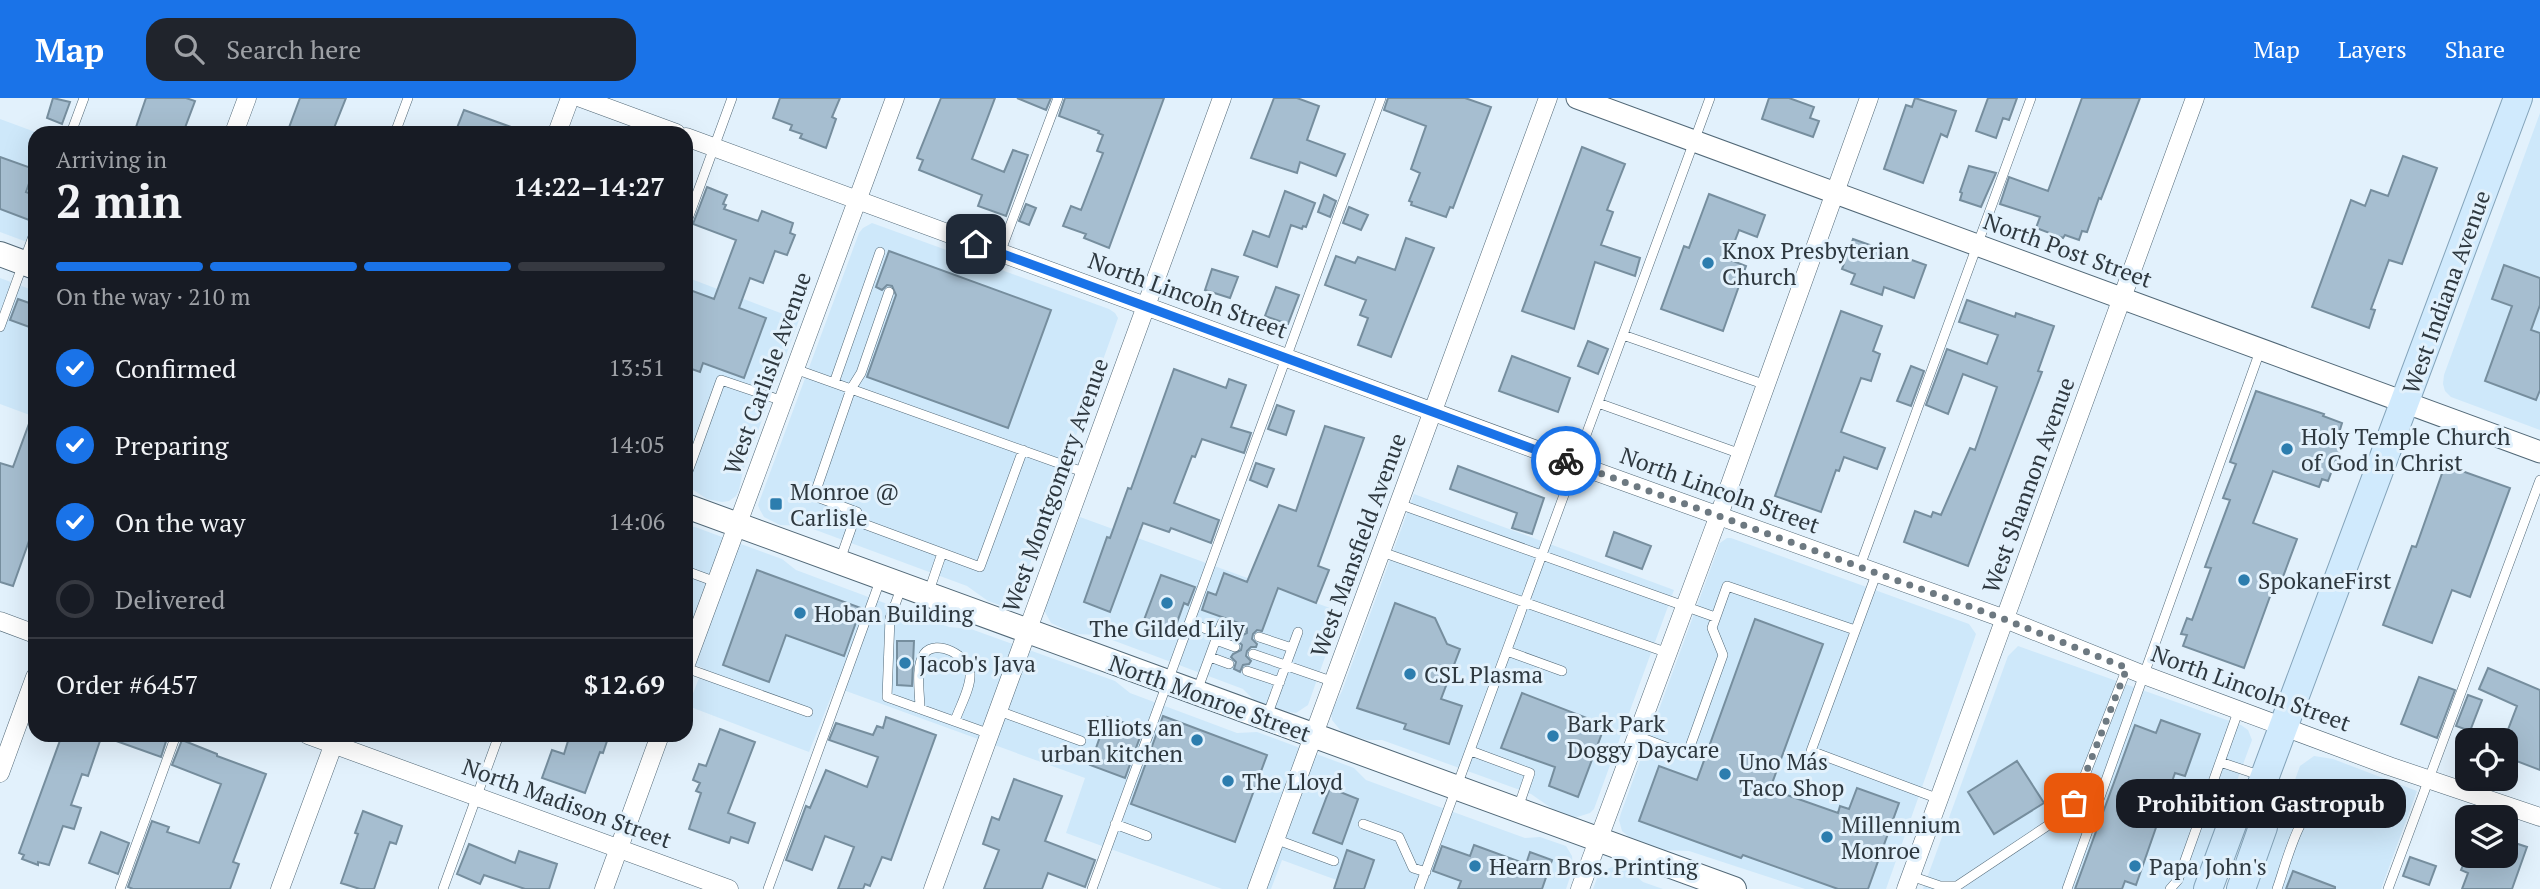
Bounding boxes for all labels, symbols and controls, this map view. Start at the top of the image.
search box [146,18,636,81]
text: Map [35,28,104,71]
icon: search [170,30,208,68]
text: Search here [226,32,361,66]
text: Map [2253,33,2300,65]
text: Layers [2338,33,2407,65]
text: Share [2445,33,2505,65]
text: Arriving in [56,144,167,175]
text: 14:22–14:27 [513,169,665,203]
text: 2 min [56,170,182,231]
street label: West Indiana Avenue [2395,186,2497,398]
street label: North Post Street [1979,205,2157,295]
pin [946,214,1006,274]
icon: home [957,225,995,263]
place label: Knox Presbyterian Church [1722,235,1910,292]
street label: North Lincoln Street [1084,245,1292,346]
marker: Knox Presbyterian Church [1700,255,1716,271]
street label: West Carlisle Avenue [716,267,818,479]
text: On the way · 210 m [56,281,250,312]
icon: check [56,349,94,387]
text: Confirmed [115,351,236,385]
text: 13:51 [608,352,665,383]
street label: West Montgomery Avenue [995,354,1115,616]
street label: West Shannon Avenue [1975,373,2081,597]
place label: Holy Temple Church of God in Christ [2301,421,2511,478]
icon: check [56,426,94,464]
courier [1531,426,1601,496]
text: Preparing [115,428,228,462]
text: 14:05 [608,429,665,460]
street label: West Mansfield Avenue [1303,429,1413,661]
street label: North Lincoln Street [1616,440,1824,541]
marker: Holy Temple Church of God in Christ [2279,441,2295,457]
icon: bike [1547,442,1585,480]
place label: Monroe @ Carlisle [790,476,900,533]
marker: Monroe @ Carlisle [768,496,784,512]
icon: check [56,503,94,541]
text: On the way [115,505,246,539]
text: 14:06 [608,506,665,537]
place label: SpokaneFirst [2258,565,2392,596]
marker: SpokaneFirst [2236,572,2252,588]
text: Delivered [115,582,225,616]
marker: The Gilded Lily [1159,595,1175,611]
place label: Hoban Building [814,598,974,629]
marker: Hoban Building [792,605,808,621]
place label: The Gilded Lily [1089,613,1245,644]
street label: North Lincoln Street [2147,638,2355,739]
street label: North Monroe Street [1105,647,1316,749]
place label: Jacob's Java [919,648,1036,679]
marker: Jacob's Java [897,655,913,671]
place label: CSL Plasma [1424,659,1543,690]
marker: CSL Plasma [1402,666,1418,682]
text: Order #6457 [56,667,198,701]
text: $12.69 [584,667,665,701]
place label: Bark Park Doggy Daycare [1567,708,1719,765]
place label: Elliots an urban kitchen [1041,712,1183,769]
marker: Bark Park Doggy Daycare [1545,728,1561,744]
map controls [2455,728,2518,868]
button: locate [2455,728,2518,791]
marker: Elliots an urban kitchen [1189,732,1205,748]
place label: Uno Más Taco Shop [1739,746,1844,803]
street label: North Madison Street [458,751,676,855]
place label: The Lloyd [1242,766,1343,797]
marker: Uno Más Taco Shop [1717,766,1733,782]
marker: The Lloyd [1220,773,1236,789]
pin [2044,773,2104,833]
callout: Prohibition Gastropub [2116,778,2406,828]
icon: bag [2055,784,2093,822]
text: Prohibition Gastropub [2137,788,2385,819]
button: layers [2455,805,2518,868]
place label: Millennium Monroe [1841,809,1961,866]
marker: Millennium Monroe [1819,829,1835,845]
place label: Hearn Bros. Printing [1489,851,1699,882]
place label: Papa John's [2149,851,2267,882]
marker: Hearn Bros. Printing [1467,858,1483,874]
marker: Papa John's [2127,858,2143,874]

